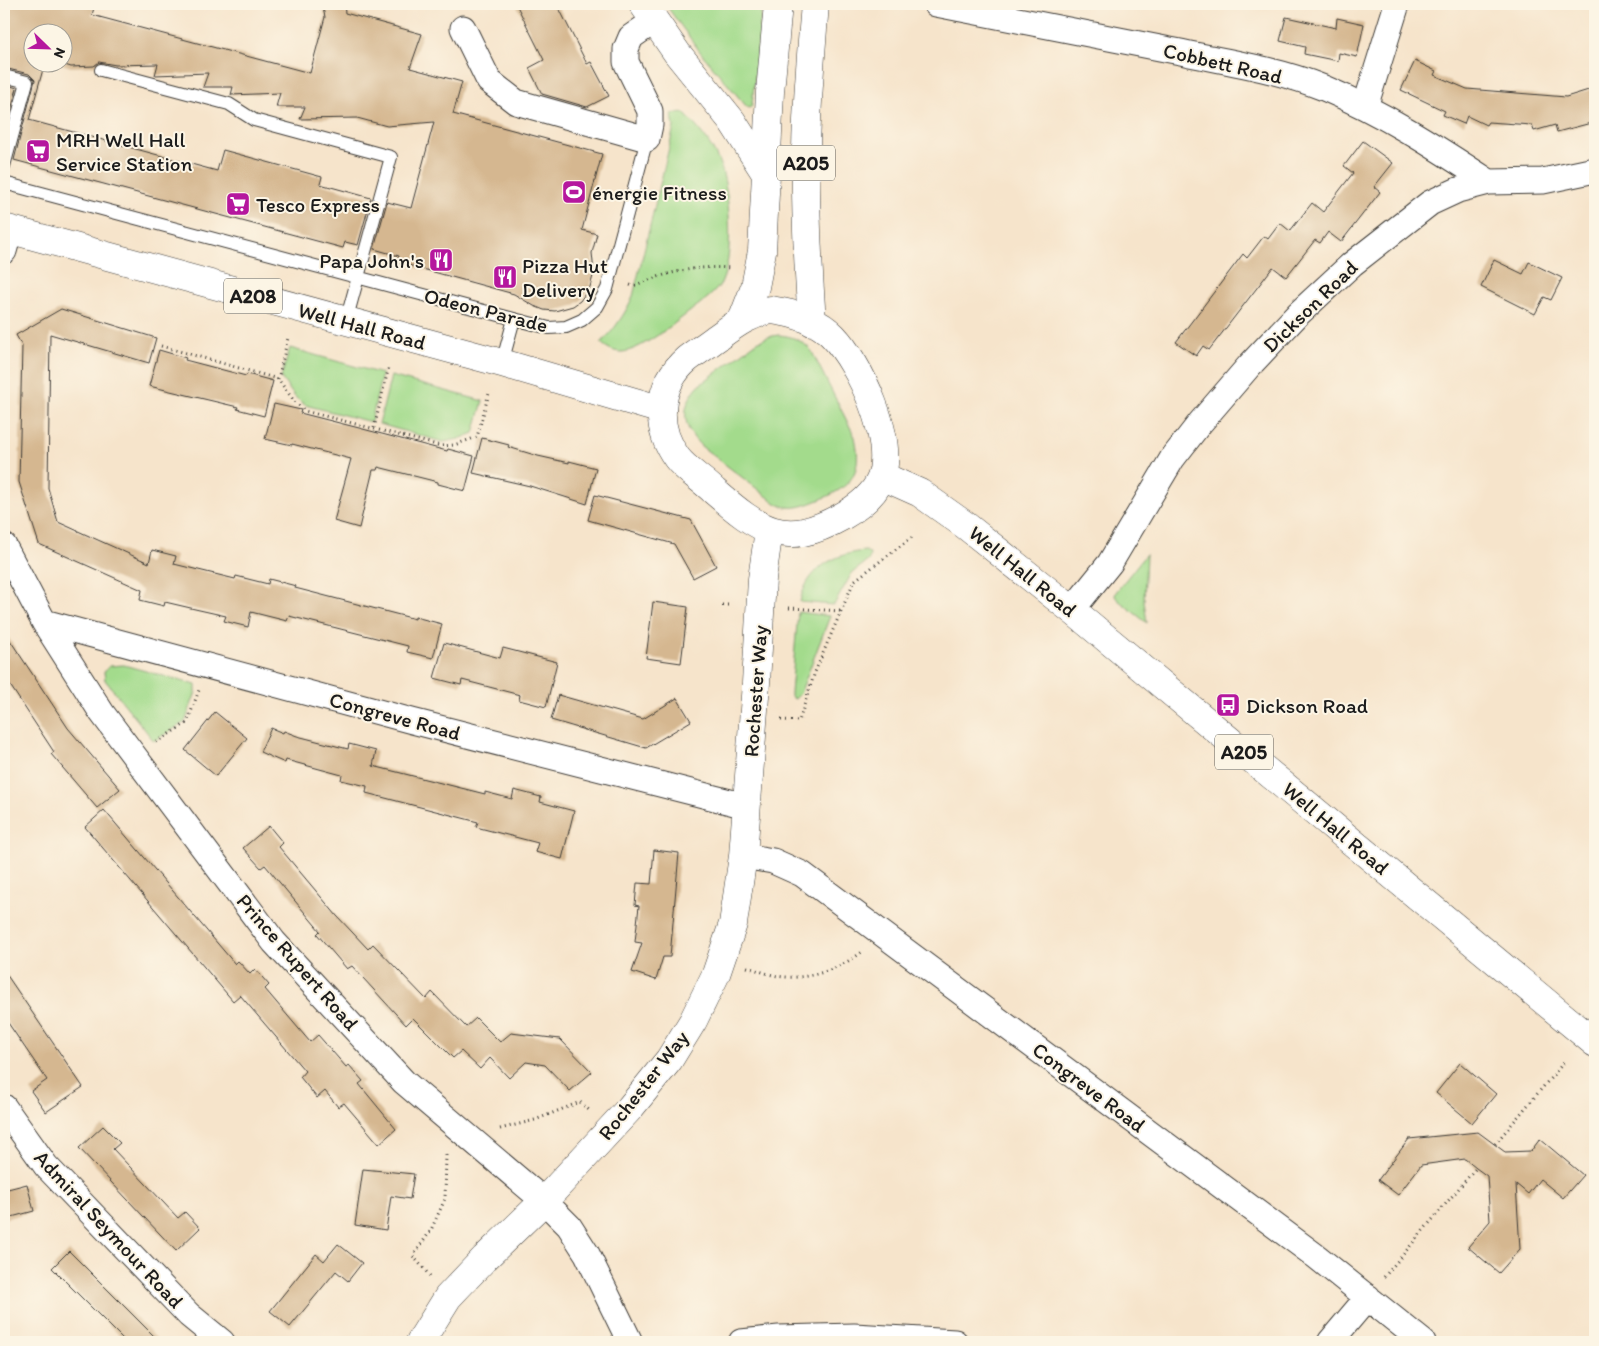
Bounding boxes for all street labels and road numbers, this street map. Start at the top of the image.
street label: Cobbett Road [1161,37,1285,89]
road number: A205 [777,146,835,180]
street label: Dickson Road [1257,255,1363,357]
road number: A208 [224,278,282,314]
street label: Odeon Parade [421,283,551,337]
street label: Well Hall Road [295,297,429,355]
street label: Well Hall Road [964,520,1082,622]
street label: Rochester Way [738,624,772,758]
street label: Congreve Road [327,687,463,745]
road number: A205 [1215,734,1273,770]
street label: Well Hall Road [1278,776,1394,880]
street label: Prince Rupert Road [232,888,365,1036]
street label: Rochester Way [592,1025,694,1145]
street label: Congreve Road [1028,1037,1150,1137]
street label: Admiral Seymour Road [29,1145,189,1313]

